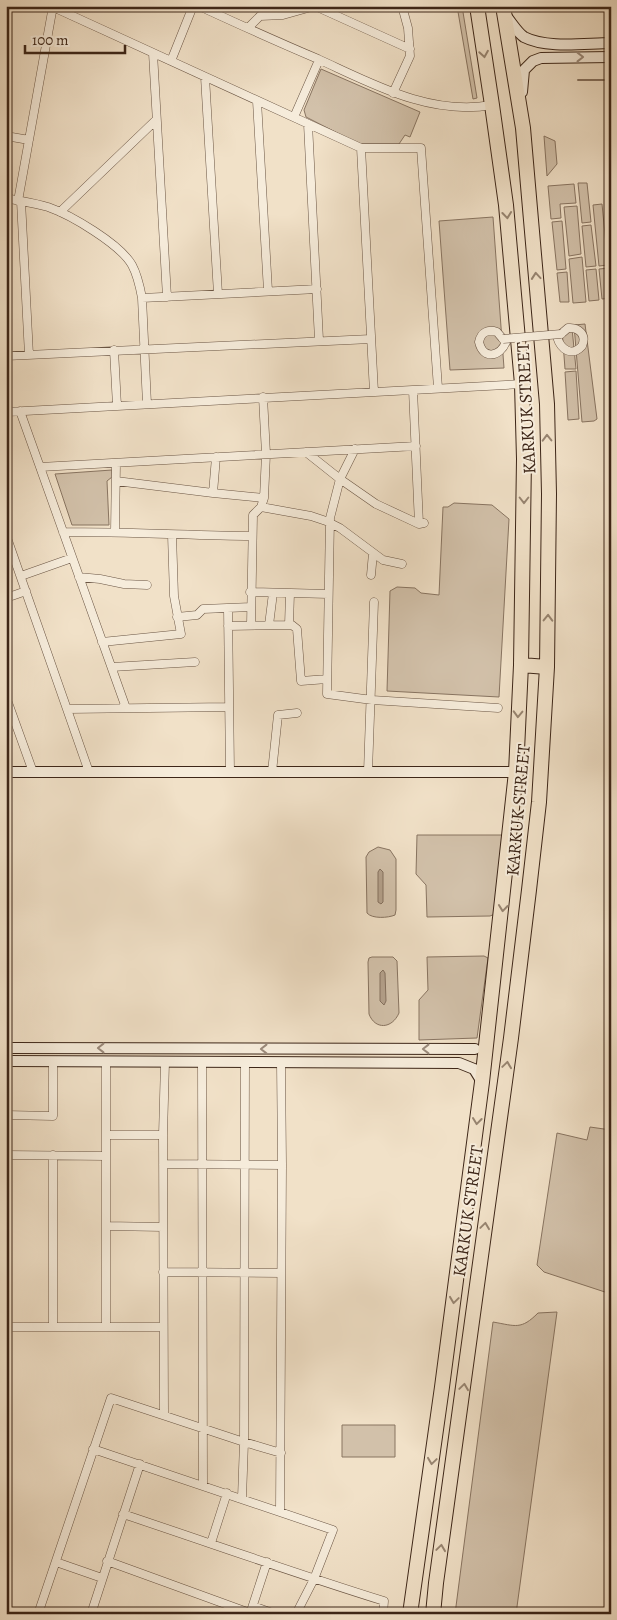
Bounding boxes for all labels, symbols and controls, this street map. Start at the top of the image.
scale bar [25,22,125,54]
text: 100 m [32,30,69,50]
one-way arrow [479,50,489,59]
one-way arrow [576,52,584,62]
one-way arrow [501,212,512,220]
one-way arrow [530,272,541,280]
street label: KARKUK STREET [511,341,541,475]
one-way arrow [542,434,553,442]
one-way arrow [519,496,529,504]
one-way arrow [543,614,553,622]
one-way arrow [513,710,524,718]
street label: KARKUK STREET [500,743,536,877]
one-way arrow [497,904,508,912]
one-way arrow [97,1043,104,1053]
one-way arrow [259,1044,267,1054]
one-way arrow [422,1044,430,1054]
one-way arrow [501,1061,512,1069]
one-way arrow [473,1117,483,1125]
street label: KARKUK STREET [447,1144,489,1278]
one-way arrow [479,1222,490,1230]
one-way arrow [449,1296,460,1304]
one-way arrow [458,1383,469,1391]
one-way arrow [427,1457,438,1465]
one-way arrow [435,1544,446,1552]

